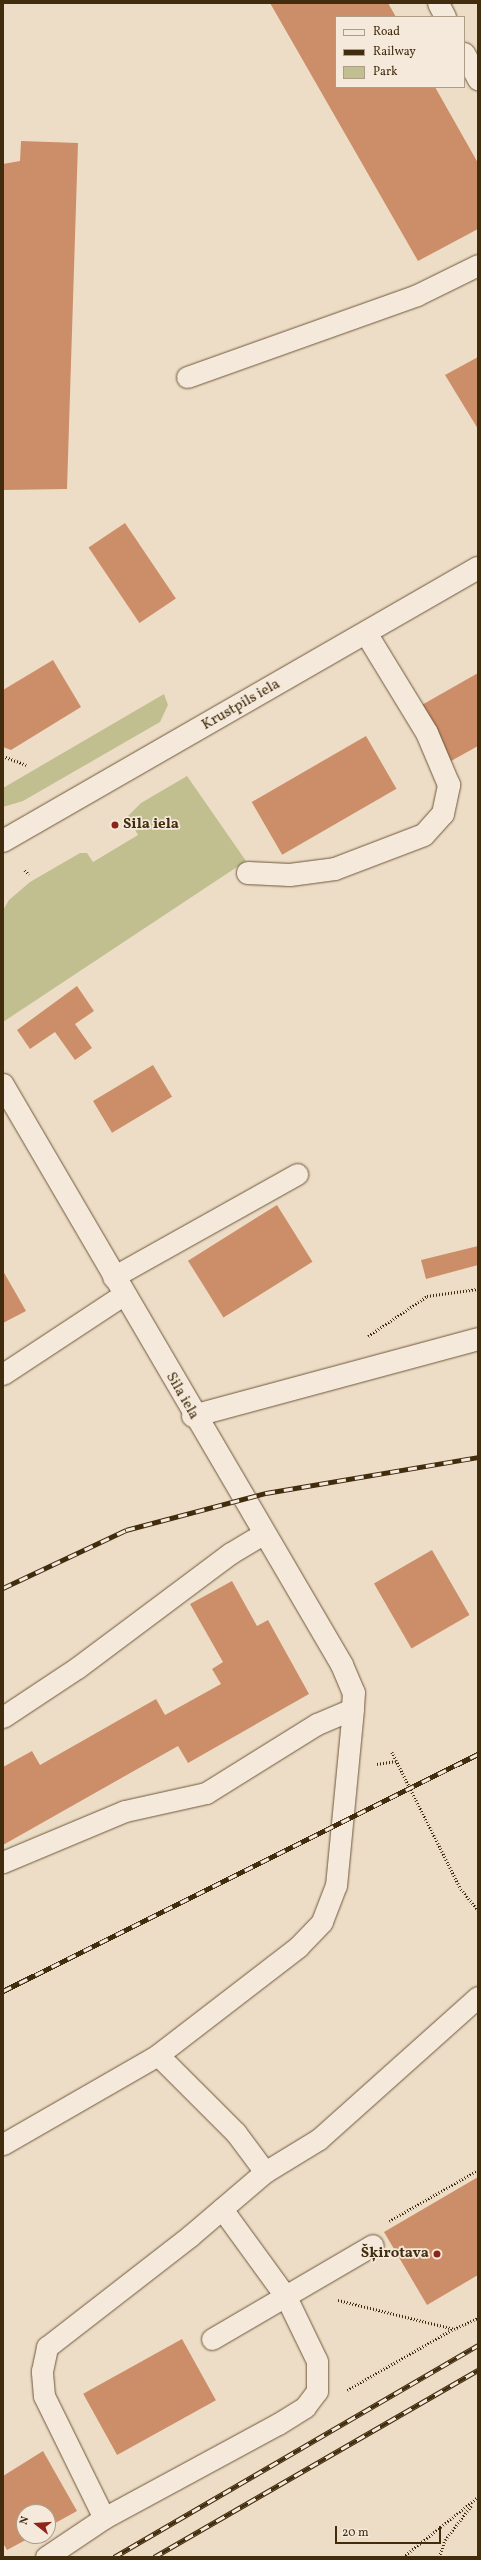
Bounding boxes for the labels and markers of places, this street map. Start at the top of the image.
place label: Sila iela [123,816,179,834]
marker: Sila iela [110,820,120,830]
place label: Šķirotava [361,2245,429,2263]
marker: Šķirotava [432,2249,442,2259]

